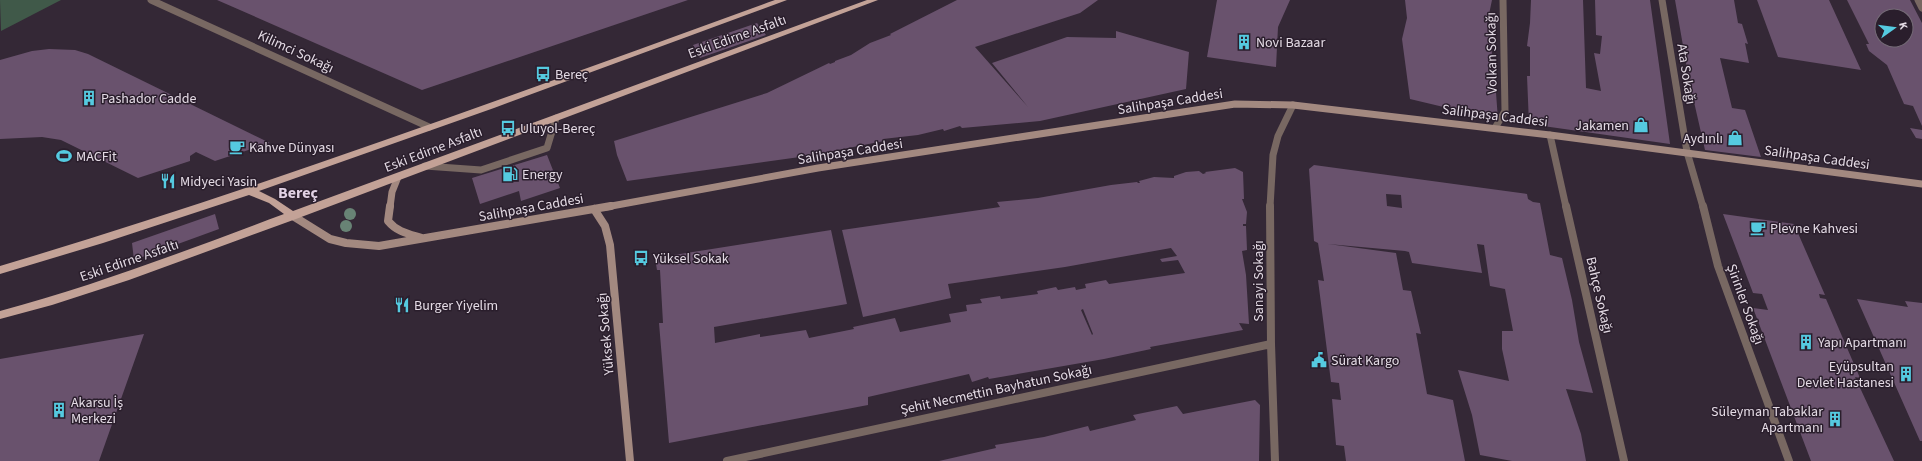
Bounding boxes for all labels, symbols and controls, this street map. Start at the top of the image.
north arrow [1874,8,1914,48]
street label: Eski Edirne Asfaltı [685,10,789,64]
street label: Volkan Sokağı [1481,12,1503,94]
text: K [1895,21,1911,31]
street label: Kilimci Sokağı [254,25,337,78]
building icon: Novi Bazaar [1235,33,1253,51]
place label: Novi Bazaar [1256,33,1325,53]
street label: Ata Sokağı [1671,42,1701,106]
bus stop icon: Bereç [534,65,552,83]
place label: Bereç [555,65,589,85]
street label: Salihpaşa Caddesi [1116,84,1224,120]
building icon: Pashador Cadde [80,89,98,107]
place label: Pashador Cadde [101,89,197,109]
street label: Salihpaşa Caddesi [1441,100,1549,132]
place label: Jakamen [1575,116,1629,136]
shop icon: Jakamen [1632,116,1650,134]
bus stop icon: Uluyol-Bereç [499,119,517,137]
place label: Uluyol-Bereç [520,119,596,139]
street label: Eski Edirne Asfaltı [381,122,485,178]
place label: Aydınlı [1683,129,1723,149]
shop icon: Aydınlı [1726,129,1744,147]
street label: Salihpaşa Caddesi [796,134,904,170]
cafe icon: Kahve Dünyası [228,138,246,156]
place label: Kahve Dünyası [249,138,335,158]
street label: Salihpaşa Caddesi [1763,141,1871,175]
sports icon: MACFit [55,147,73,165]
place label: MACFit [76,147,117,167]
fuel station icon: Energy [501,165,519,183]
place label: Energy [522,165,563,185]
restaurant icon: Midyeci Yasin [159,172,177,190]
place label: Midyeci Yasin [180,172,257,192]
district label: Bereç [278,182,318,204]
street label: Salihpaşa Caddesi [477,189,585,227]
cafe icon: Plevne Kahvesi [1749,219,1767,237]
place label: Plevne Kahvesi [1770,219,1858,239]
street label: Eski Edirne Asfaltı [77,235,182,287]
street label: Sanayi Sokağı [1249,240,1269,322]
bus stop icon: Yüksel Sokak [632,249,650,267]
place label: Yüksel Sokak [652,249,729,269]
street label: Bahçe Sokağı [1580,255,1618,336]
street label: Şirinler Sokağı [1721,261,1769,347]
street label: Yüksek Sokağı [592,292,620,377]
restaurant icon: Burger Yiyelim [393,296,411,314]
place label: Burger Yiyelim [414,296,498,316]
building icon: Yapı Apartmanı [1797,333,1815,351]
place label: Yapı Apartmanı [1817,333,1906,353]
public building icon: Sürat Kargo [1310,351,1328,369]
place label: Sürat Kargo [1331,351,1399,371]
place label: Eyüpsultan Devlet Hastanesi [1797,357,1894,393]
street label: Şehit Necmettin Bayhatun Sokağı [899,360,1094,420]
building icon: Eyüpsultan Devlet Hastanesi [1897,365,1915,383]
place label: Akarsu İş Merkezi [71,393,123,429]
building icon: Akarsu İş Merkezi [50,401,68,419]
place label: Süleyman Tabaklar Apartmanı [1711,402,1823,438]
building icon: Süleyman Tabaklar Apartmanı [1826,410,1844,428]

